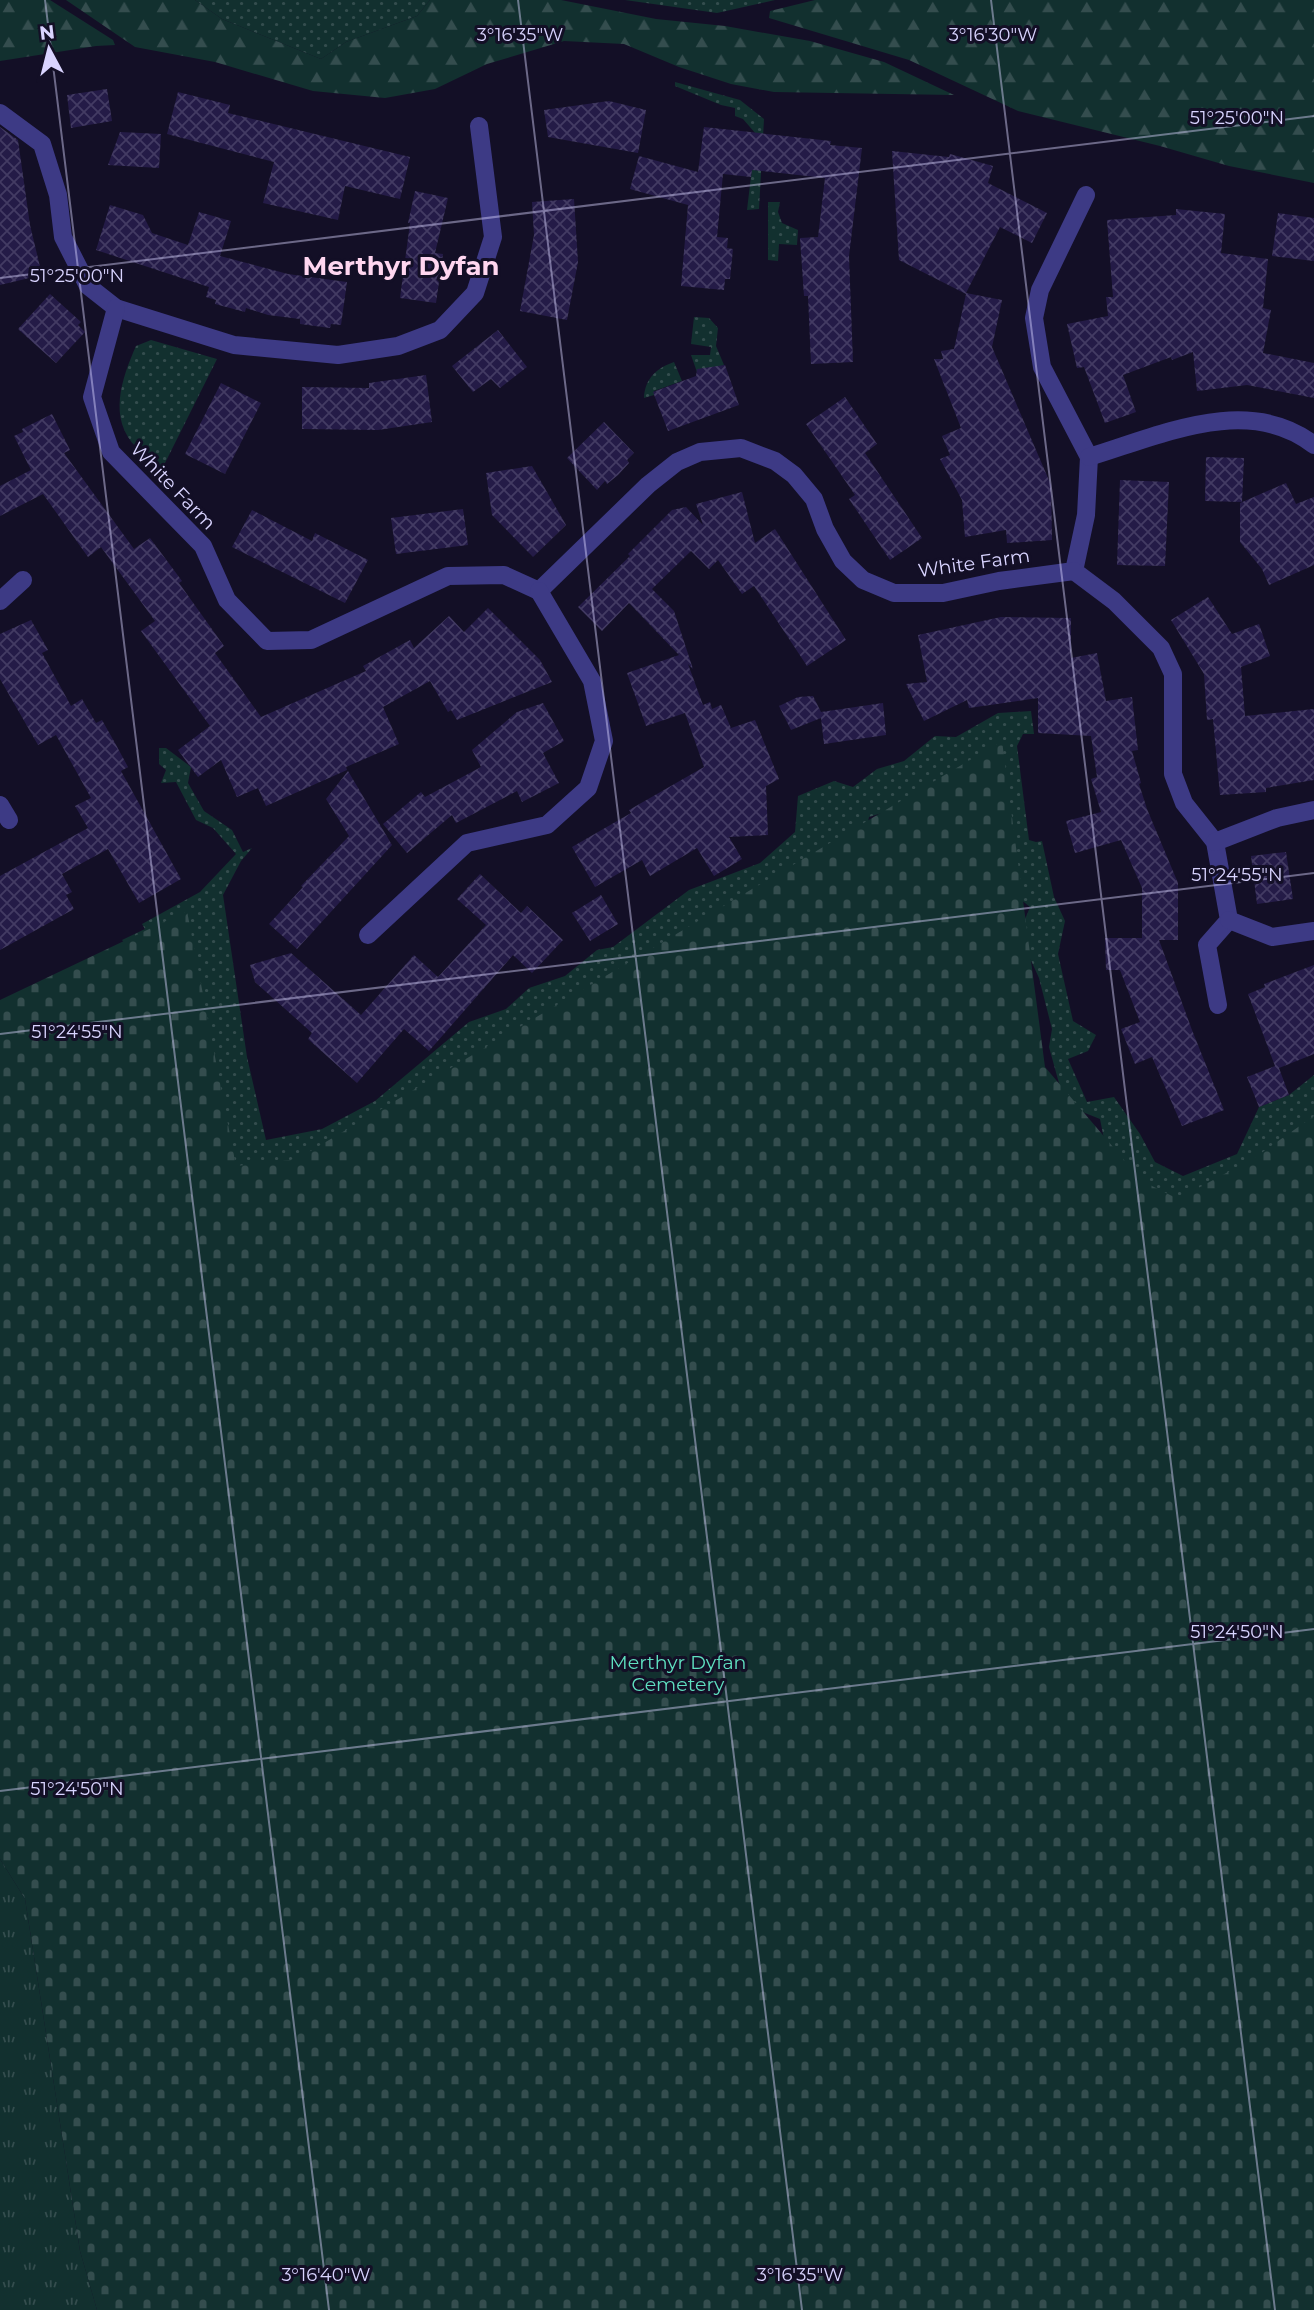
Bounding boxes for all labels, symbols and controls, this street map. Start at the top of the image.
north arrow [14,14,84,84]
text: N [38,20,56,45]
text: 3°16'35"W [477,24,563,46]
text: 3°16'30"W [949,24,1037,46]
text: 51°25'00"N [1190,107,1284,129]
district label: Merthyr Dyfan [303,250,499,282]
text: 51°25'00"N [30,265,124,287]
street label: White Farm [126,437,220,535]
street label: White Farm [917,544,1031,582]
text: 51°24'55"N [1191,864,1283,886]
text: 51°24'55"N [31,1021,123,1043]
text: 51°24'50"N [1190,1621,1284,1643]
park label: Merthyr Dyfan Cemetery [610,1651,746,1696]
text: 51°24'50"N [30,1778,124,1800]
text: 3°16'40"W [281,2264,371,2286]
text: 3°16'35"W [757,2264,843,2286]

